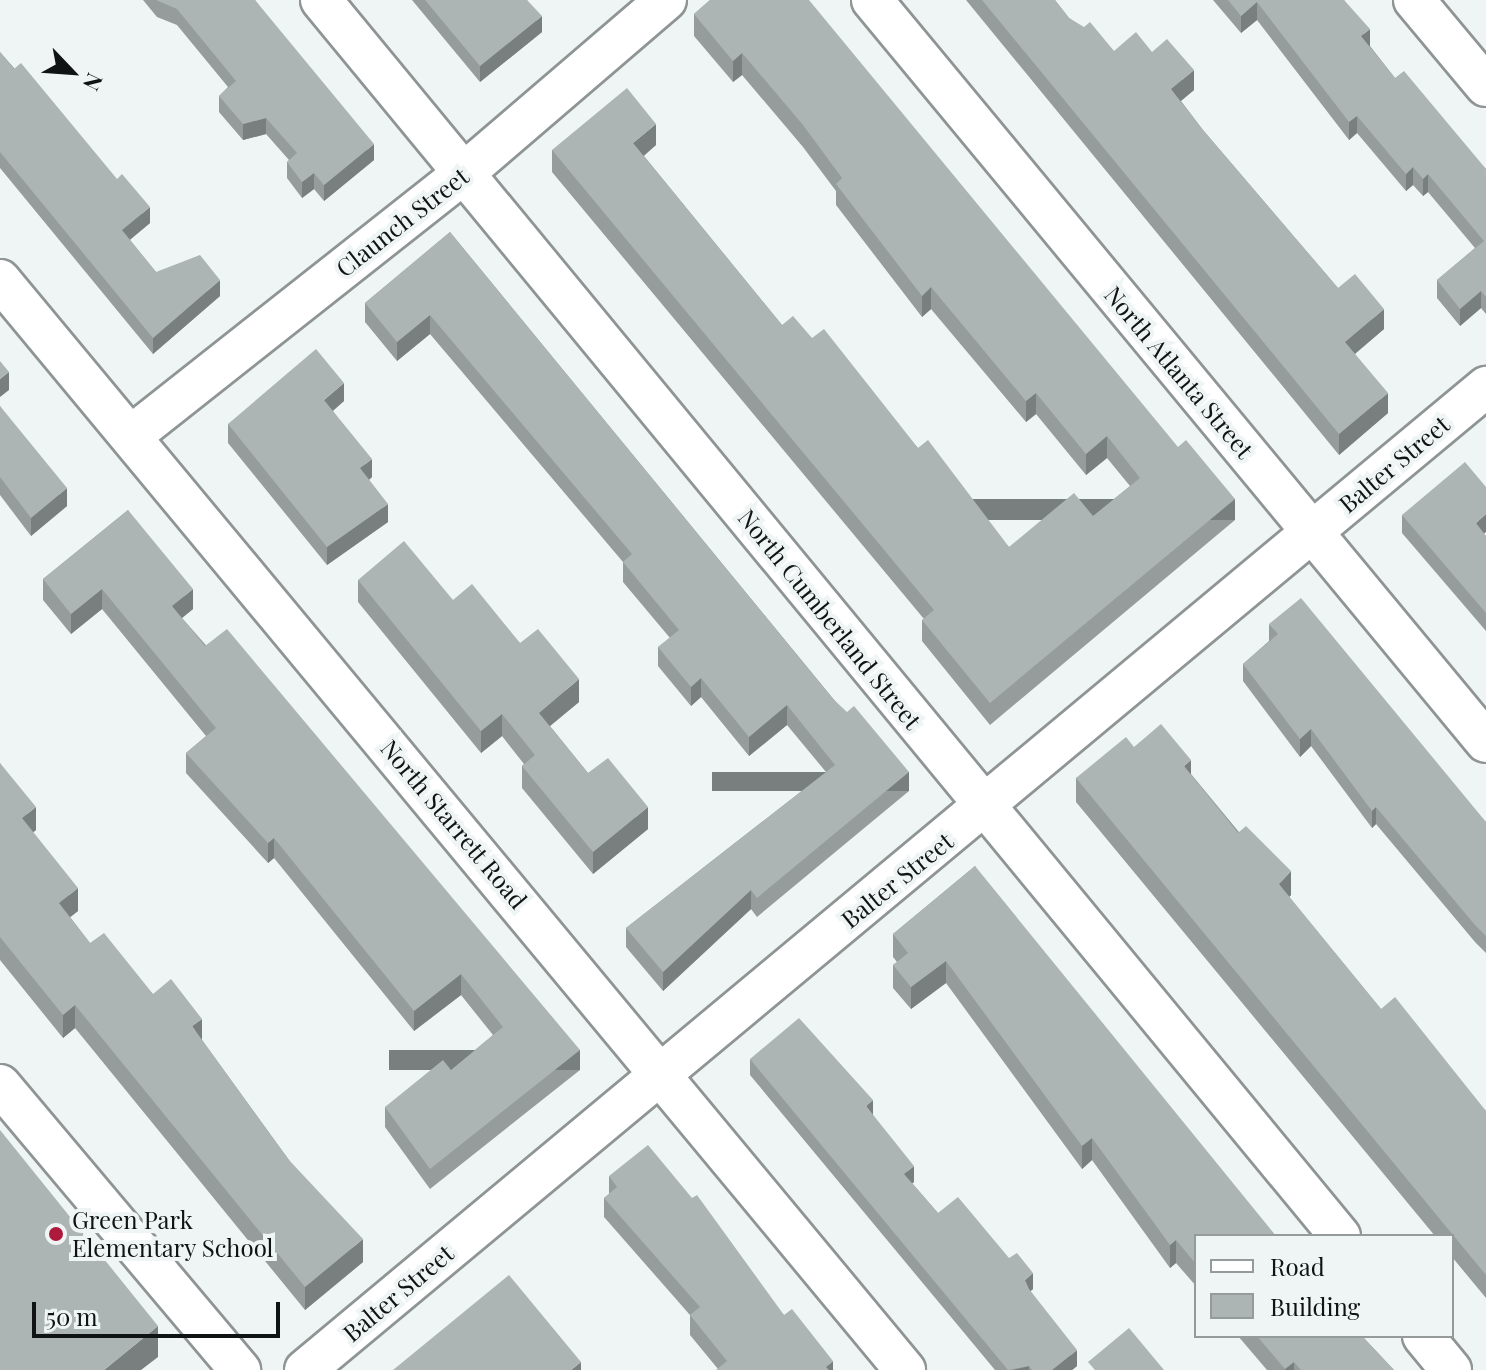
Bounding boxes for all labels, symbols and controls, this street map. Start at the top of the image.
north arrow [32,32,112,112]
text: N [77,69,111,96]
street label: Claunch Street [330,161,474,283]
street label: North Atlanta Street [1098,280,1260,464]
street label: Balter Street [1333,409,1455,519]
street label: North Cumberland Street [733,503,927,735]
street label: North Starrett Road [375,734,533,914]
street label: Balter Street [835,826,959,934]
place label: Green Park Elementary School [72,1206,274,1262]
marker: Green Park Elementary School [47,1225,65,1243]
legend [1194,1234,1454,1338]
street label: Balter Street [337,1238,459,1348]
text: Road [1270,1250,1325,1282]
scale bar [36,1286,284,1336]
text: Building [1270,1290,1360,1322]
text: 50 m [46,1300,98,1332]

